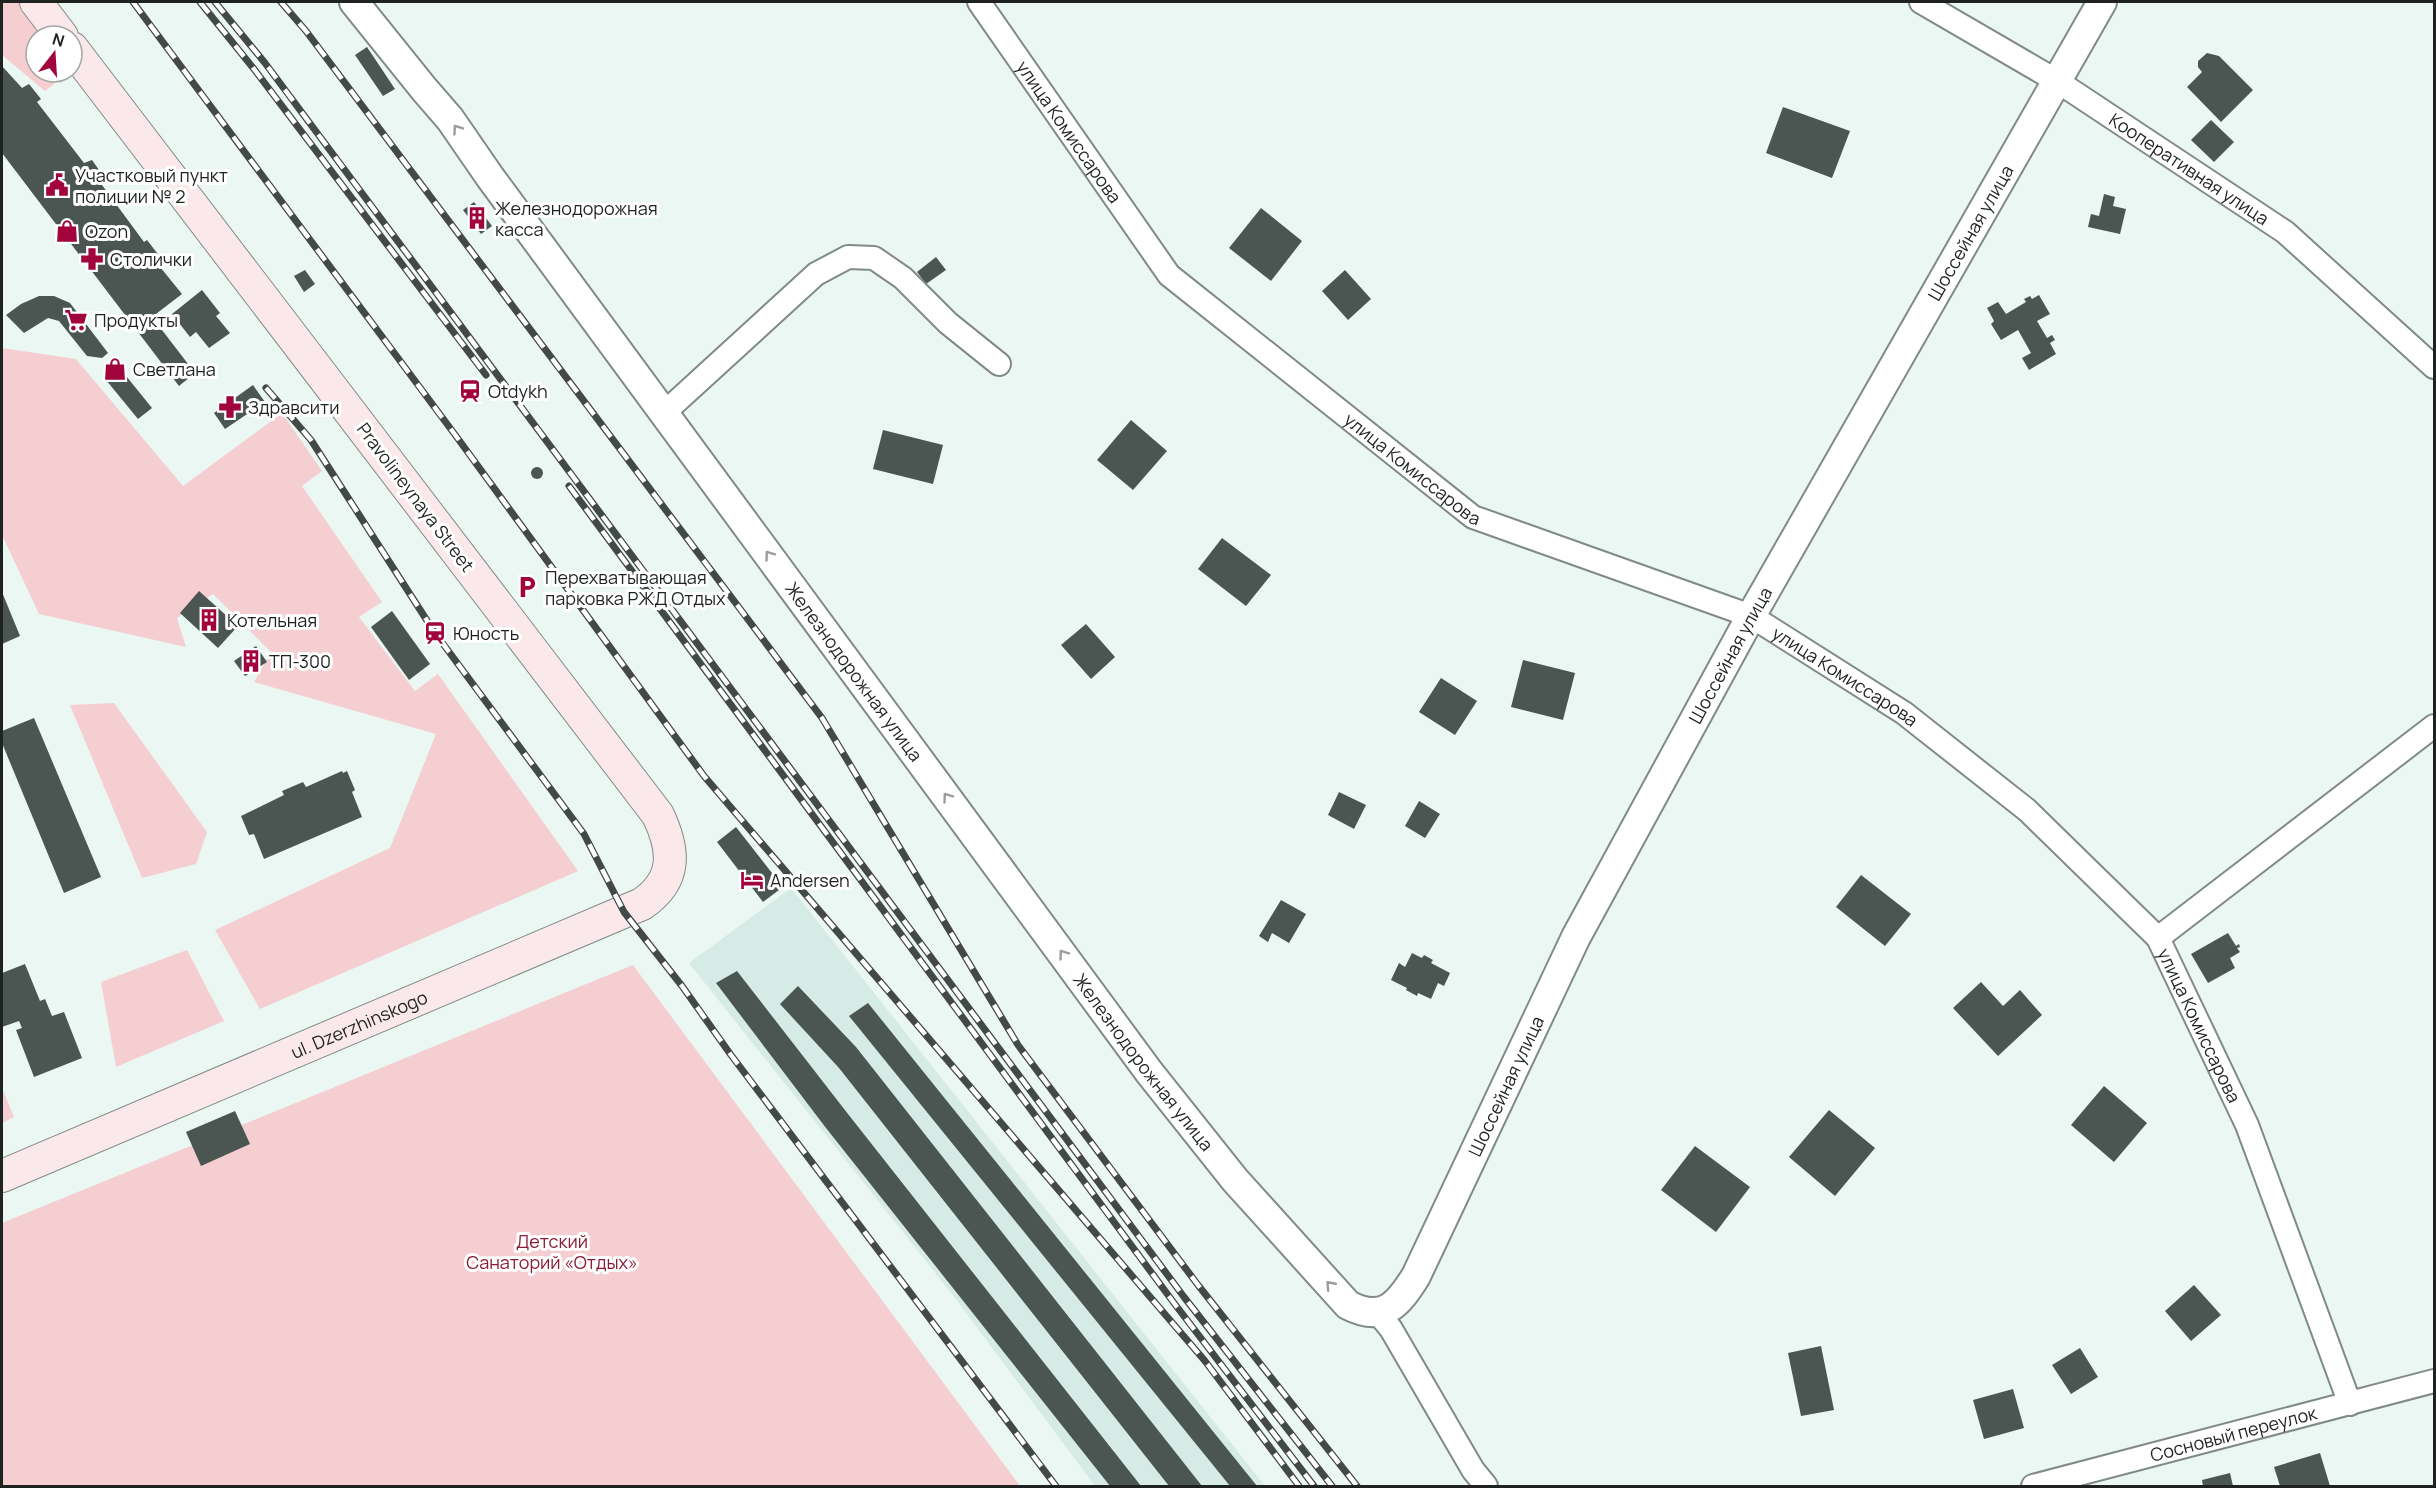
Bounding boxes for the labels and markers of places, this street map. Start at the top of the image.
place label: Участковый пункт полиции № 2 [75,163,228,208]
public building icon: Участковый пункт полиции № 2 [44,172,70,198]
place label: Железнодорожная касса [495,196,658,241]
building icon: Железнодорожная касса [464,205,490,231]
shop icon: Ozon [54,218,80,244]
place label: Ozon [85,219,128,243]
pharmacy icon: Столички [79,246,105,272]
place label: Столички [110,247,192,271]
supermarket icon: Продукты [63,307,89,333]
place label: Продукты [94,308,178,332]
shop icon: Светлана [102,356,128,382]
place label: Светлана [133,357,216,381]
station icon: Otdykh [457,378,483,404]
place label: Otdykh [488,379,548,403]
pharmacy icon: Здравсити [217,394,243,420]
place label: Здравсити [248,395,339,419]
place label: Перехватывающая парковка РЖД Отдых [545,565,726,610]
parking icon: Перехватывающая парковка РЖД Отдых [514,574,540,600]
building icon: Котельная [196,607,222,633]
place label: Котельная [227,608,317,632]
station icon: Юность [422,620,448,646]
place label: Юность [453,621,519,645]
building icon: ТП-300 [238,648,264,674]
place label: ТП-300 [269,649,331,673]
hotel icon: Andersen [739,867,765,893]
place label: Andersen [770,868,850,892]

